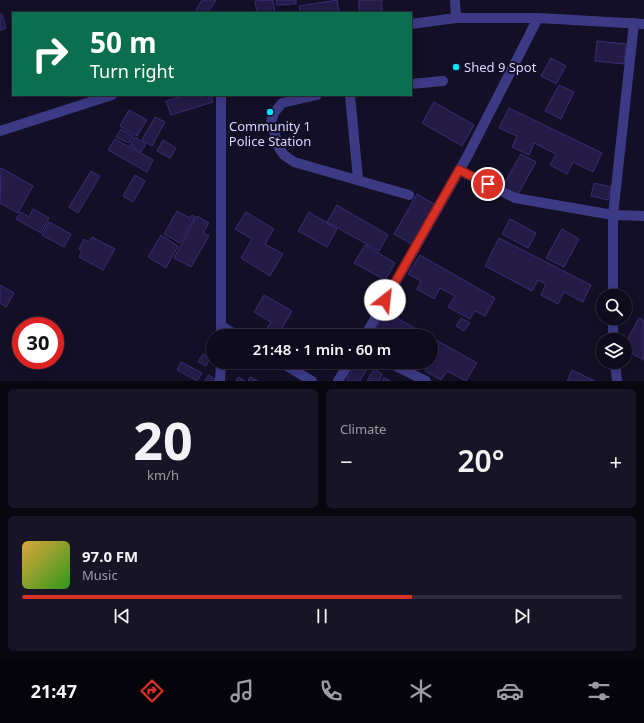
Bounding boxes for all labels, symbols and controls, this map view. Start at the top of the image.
text: 50 m [90,23,157,61]
icon: right [24,28,76,80]
place label: Shed 9 Spot [464,58,537,76]
text: Turn right [90,59,174,83]
marker: Shed 9 Spot [451,62,461,72]
marker: Community 1 Police Station [265,107,275,117]
place label: Community 1 Police Station [229,117,311,150]
pin [471,167,505,201]
icon: arrive [477,173,499,195]
position arrow [364,279,406,321]
map controls [596,289,632,369]
button: search [596,289,632,325]
speed limit sign: 30 [12,317,64,369]
button: layers [596,333,632,369]
text: 21:48 · 1 min · 60 m [253,339,391,359]
text: 20 [133,404,193,475]
text: Climate [340,420,386,438]
text: 20° [457,440,505,481]
text: − [340,446,353,476]
text: + [609,446,622,476]
text: km/h [147,466,179,484]
text: 97.0 FM [82,546,138,566]
text: Music [82,566,118,584]
icon: previous [111,605,133,627]
icon: pause [311,605,333,627]
icon: next [511,605,533,627]
icon: directions [138,677,166,705]
icon: music [228,677,256,705]
icon: phone [317,677,345,705]
icon: climate [407,677,435,705]
icon: car [496,677,524,705]
icon: filters [585,677,613,705]
text: 21:47 [31,679,77,703]

